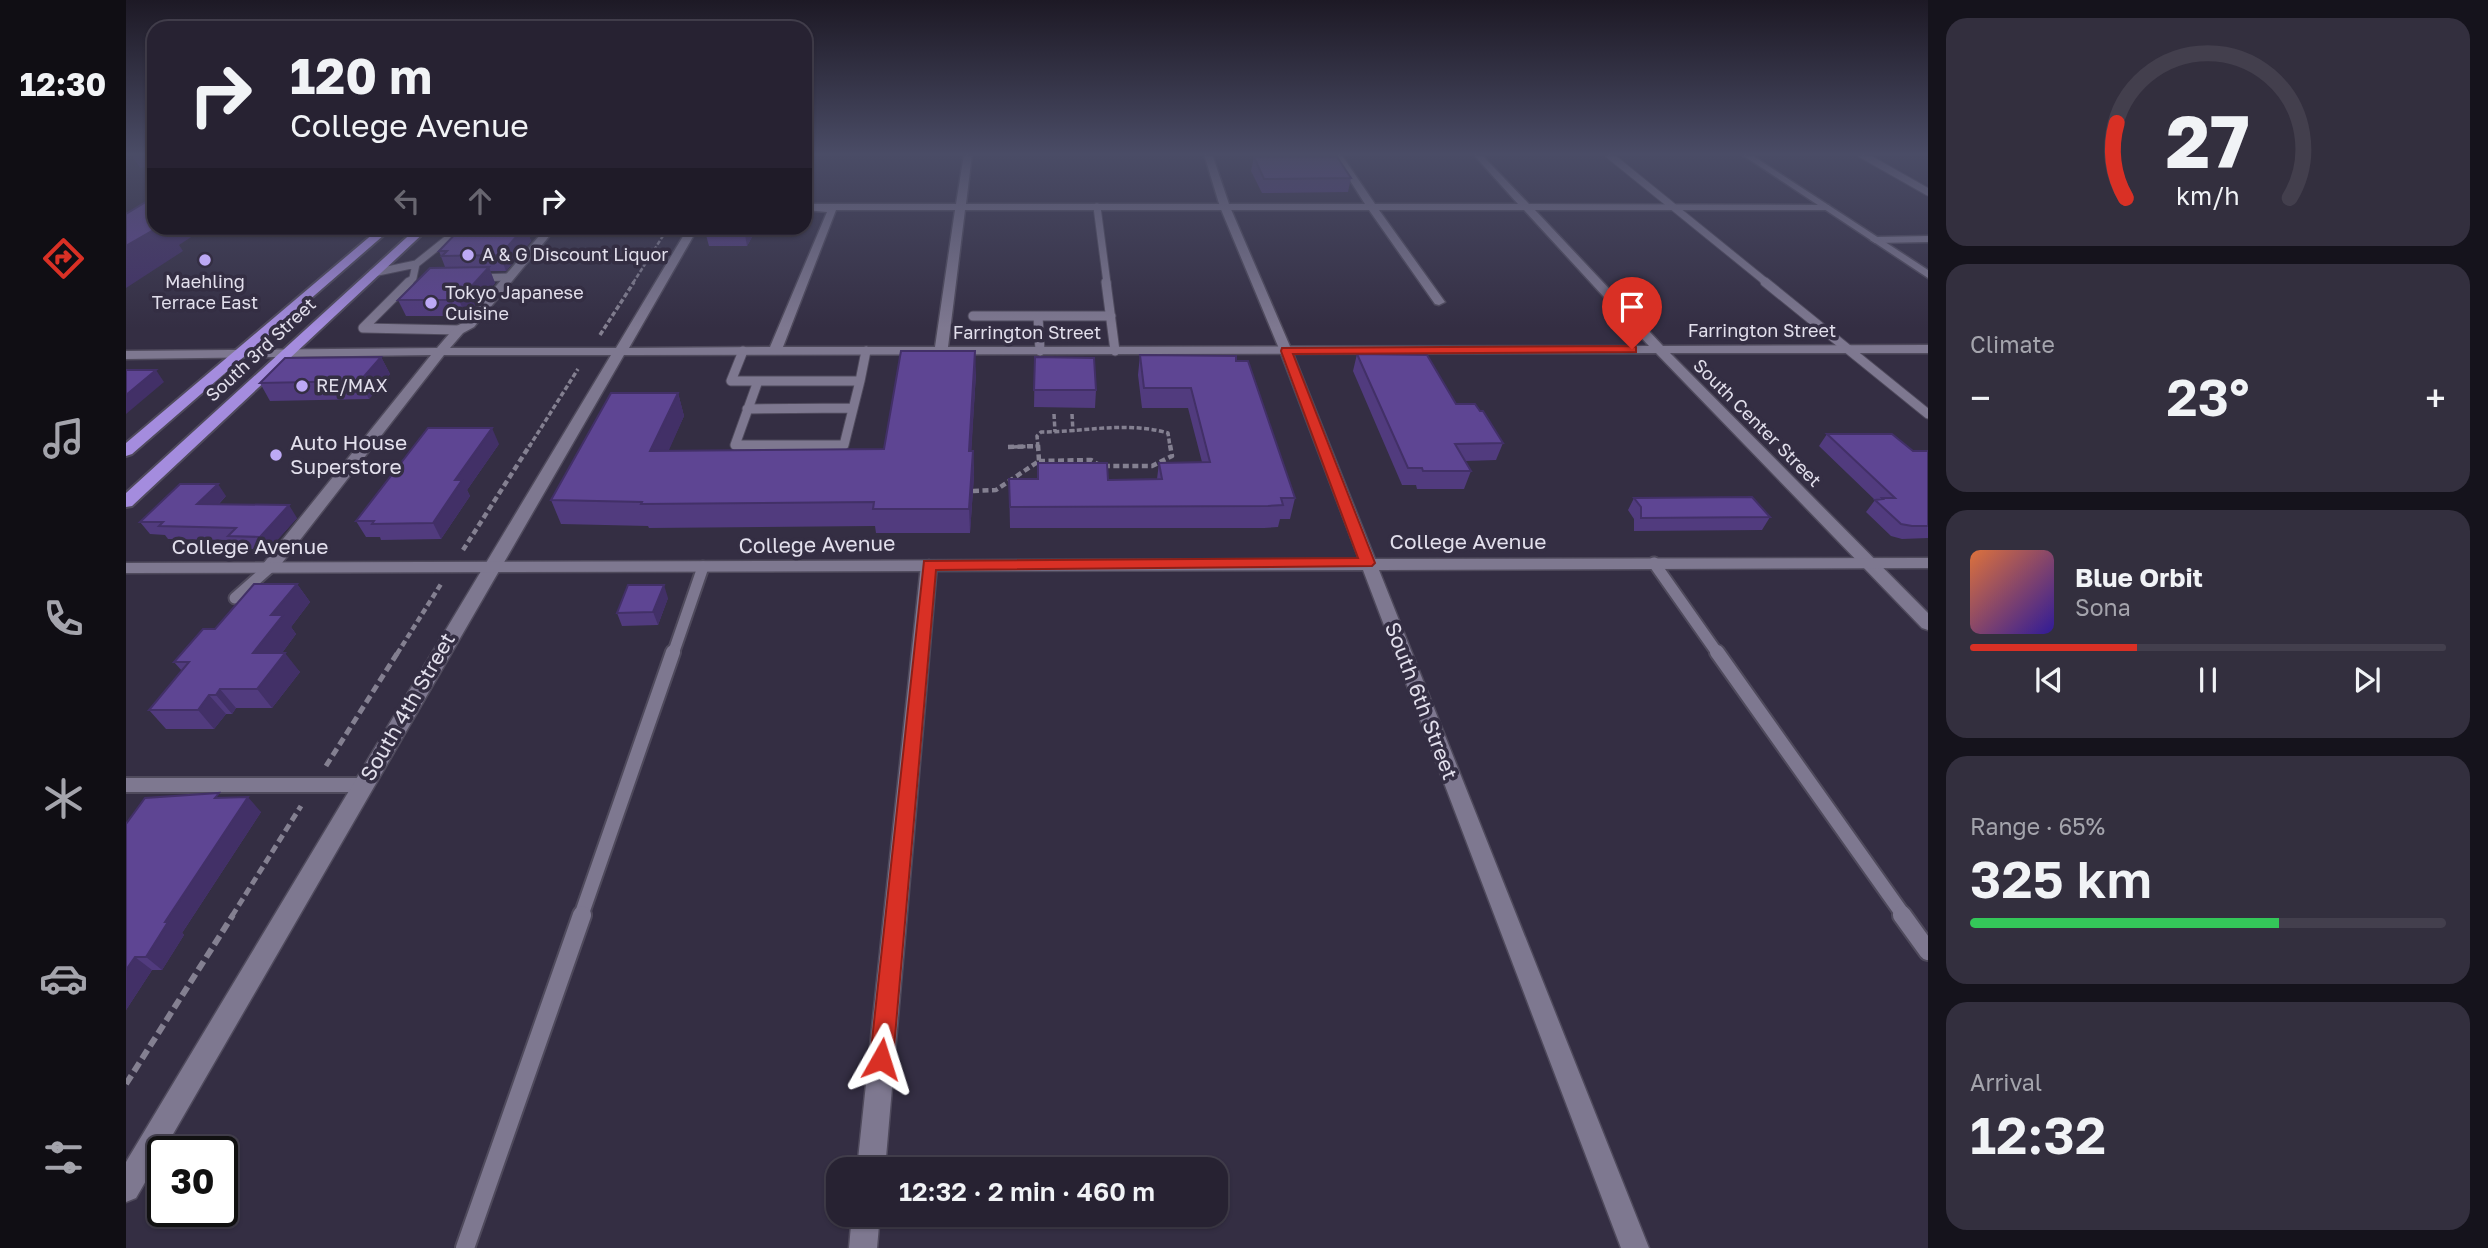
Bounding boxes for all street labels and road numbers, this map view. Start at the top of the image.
street label: South 3rd Street [201,293,320,406]
street label: Farrington Street [1688,319,1836,341]
street label: Farrington Street [953,321,1101,343]
street label: South Center Street [1689,354,1826,491]
street label: College Avenue [1390,528,1546,554]
street label: College Avenue [738,530,896,558]
street label: College Avenue [172,533,328,559]
street label: South 6th Street [1380,618,1464,783]
street label: South 4th Street [354,628,460,785]

